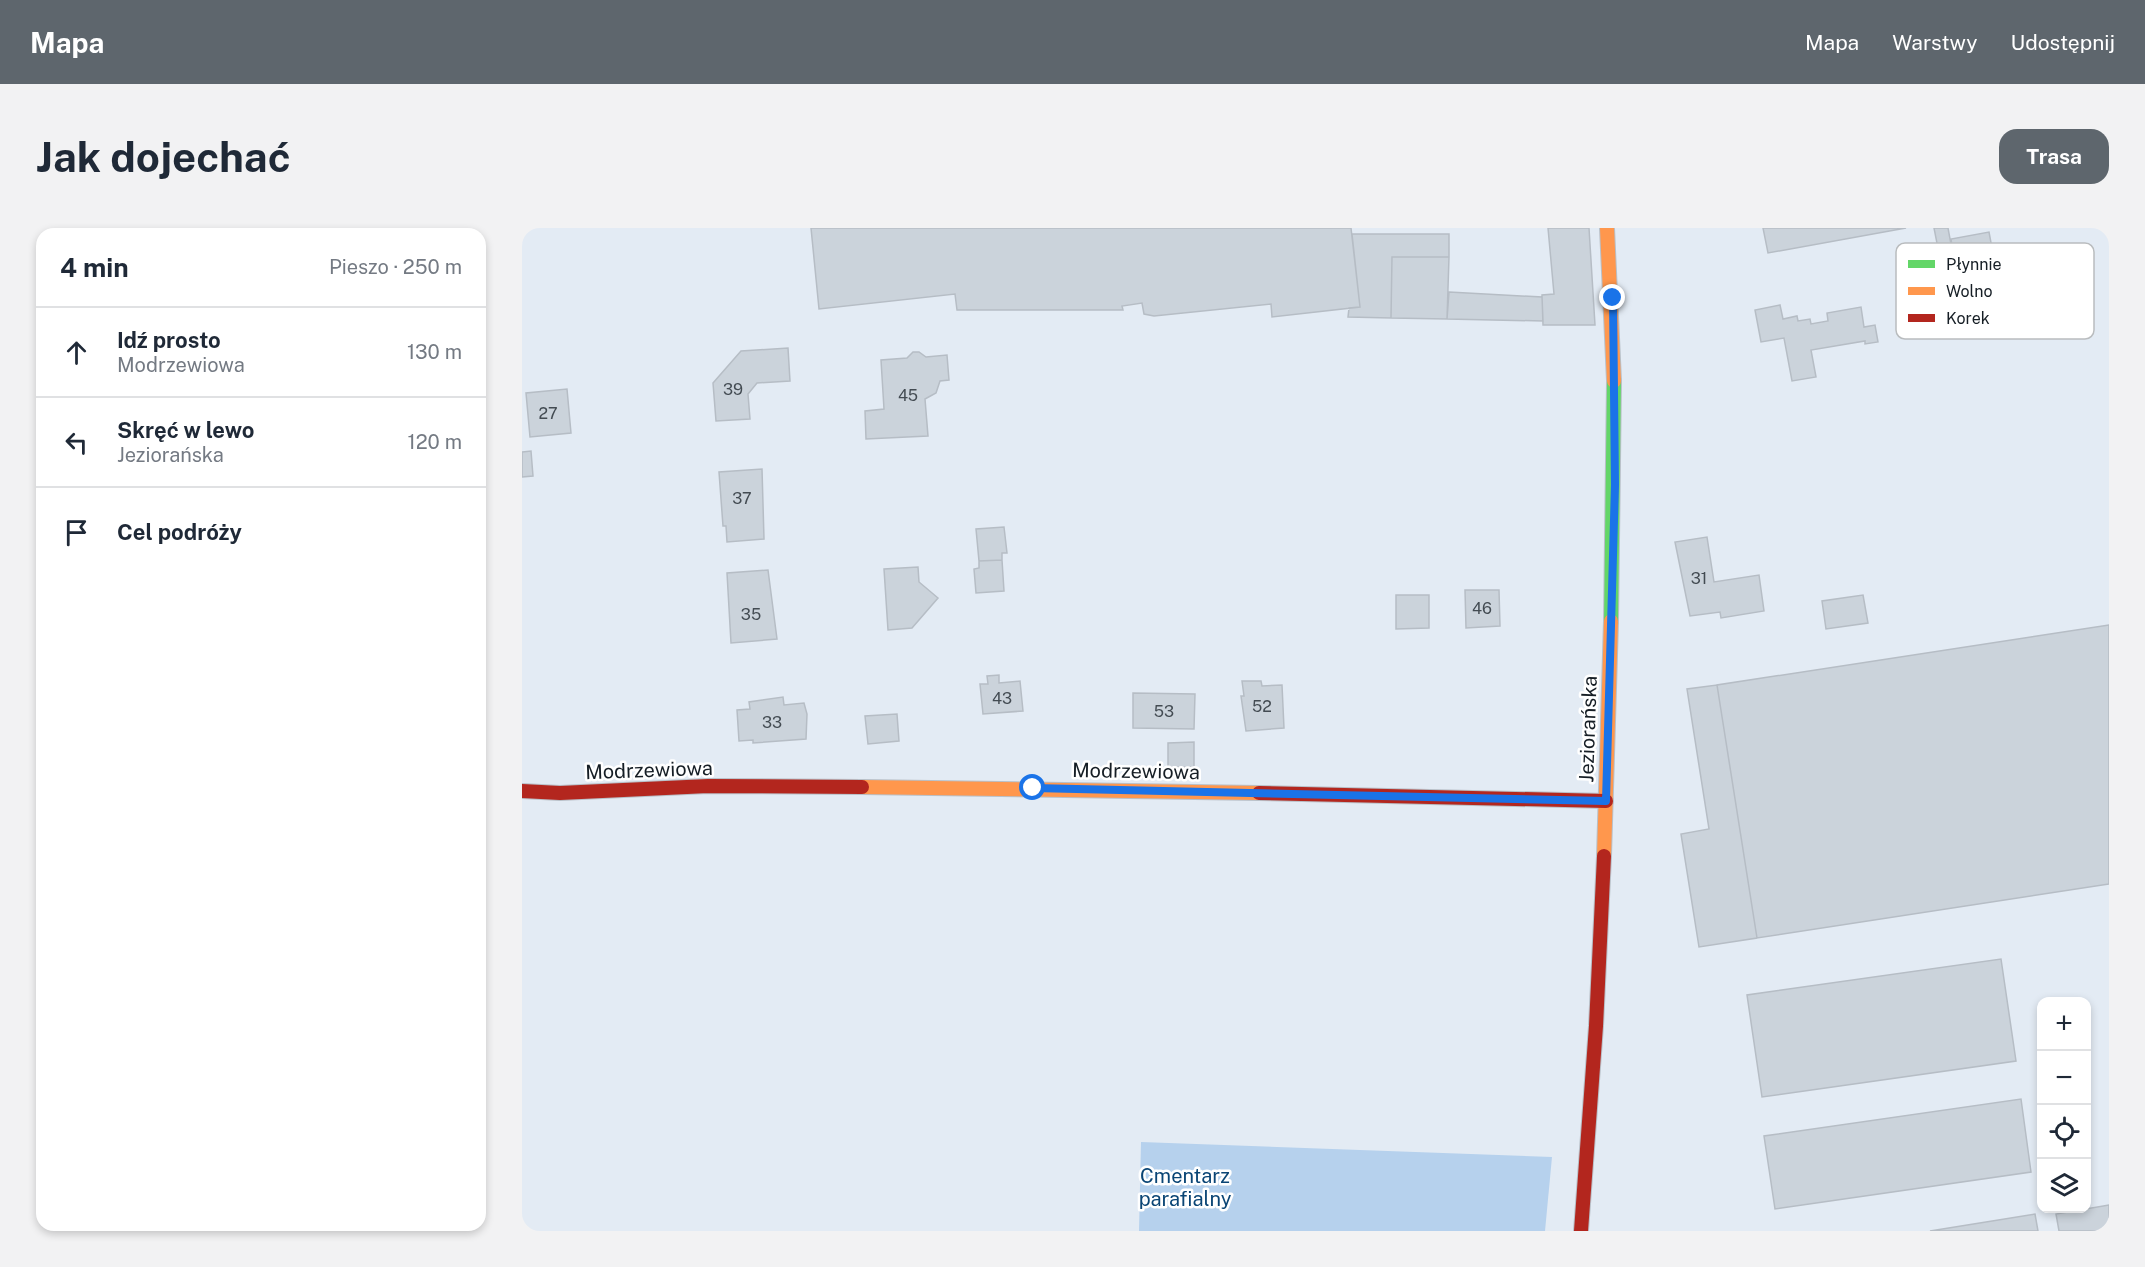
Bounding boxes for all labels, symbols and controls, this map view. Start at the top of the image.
text: Mapa [30,26,104,59]
text: Mapa [1805,30,1859,55]
text: Warstwy [1892,30,1977,55]
text: Udostępnij [2010,30,2115,55]
button: Trasa [1999,129,2109,184]
text: Jak dojechać [36,132,291,181]
legend [1896,243,2094,339]
text: 4 min [60,252,129,283]
text: Pieszo · 250 m [329,255,462,279]
text: Płynnie [1946,255,2002,274]
text: Wolno [1946,282,1993,301]
route end [1599,284,1625,310]
text: Korek [1946,309,1990,328]
text: Idź prosto [117,327,221,353]
icon: ahead [60,336,93,369]
text: 130 m [407,340,462,364]
text: Modrzewiowa [117,353,245,377]
house number: 39 [723,380,743,399]
house number: 45 [898,386,918,405]
house number: 27 [538,404,558,423]
text: Skręć w lewo [117,417,254,443]
icon: left [60,426,93,459]
text: 120 m [408,430,462,454]
text: Jeziorańska [117,443,224,467]
house number: 37 [732,489,752,508]
icon: arrive [60,516,93,549]
text: Cel podróży [117,519,242,545]
house number: 31 [1691,569,1707,588]
house number: 46 [1472,599,1492,618]
house number: 35 [741,605,761,624]
street label: Jeziorańska [1574,675,1602,783]
house number: 43 [992,689,1012,708]
house number: 52 [1252,697,1272,716]
house number: 53 [1154,702,1174,721]
house number: 33 [762,713,782,732]
street label: Modrzewiowa [585,756,713,784]
street label: Modrzewiowa [1072,758,1200,784]
route start [1019,774,1045,800]
map controls [2037,997,2091,1213]
button: + [2037,997,2091,1051]
button: − [2037,1051,2091,1105]
button: locate [2037,1105,2091,1159]
button: layers [2037,1159,2091,1213]
park label: Cmentarz parafialny [1139,1164,1232,1211]

